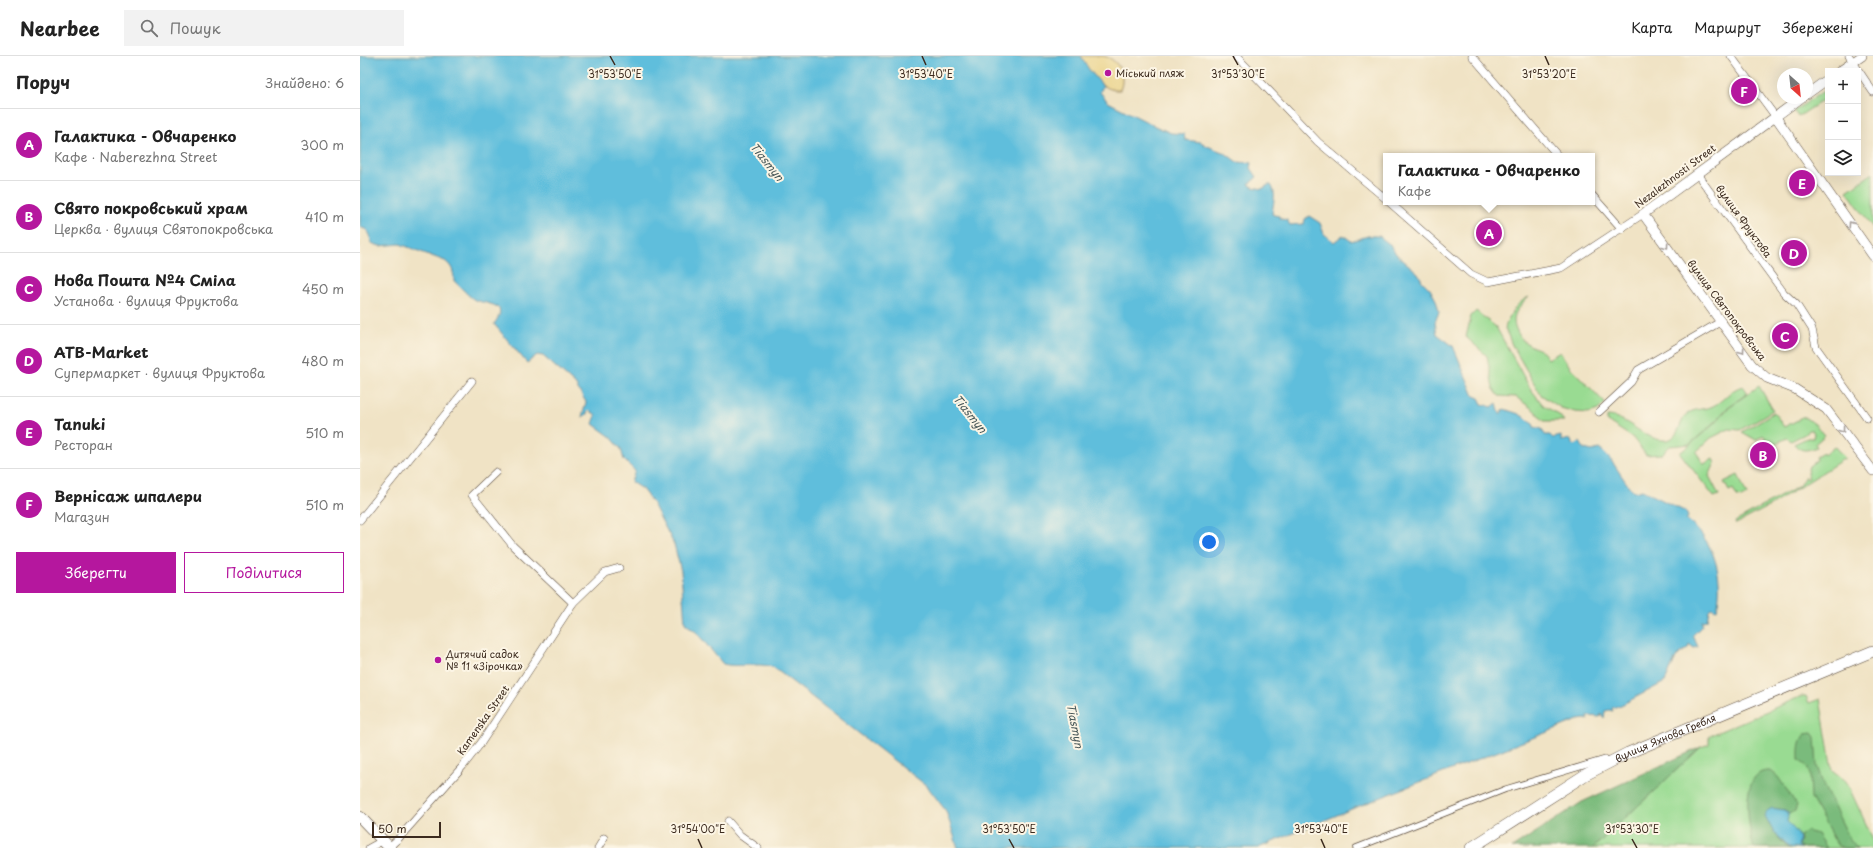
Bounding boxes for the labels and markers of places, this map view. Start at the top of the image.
place label: Міський пляж [1116,65,1185,80]
marker: Міський пляж [1103,68,1113,78]
pin: F [1731,76,1757,106]
pin: E [1789,168,1815,198]
pin: A [1476,218,1502,248]
pin: D [1781,238,1807,268]
pin: C [1772,321,1798,351]
pin: B [1750,440,1776,470]
place label: Дитячий садок № 11 «Зірочка» [445,646,523,673]
marker: Дитячий садок № 11 «Зірочка» [433,655,443,665]

